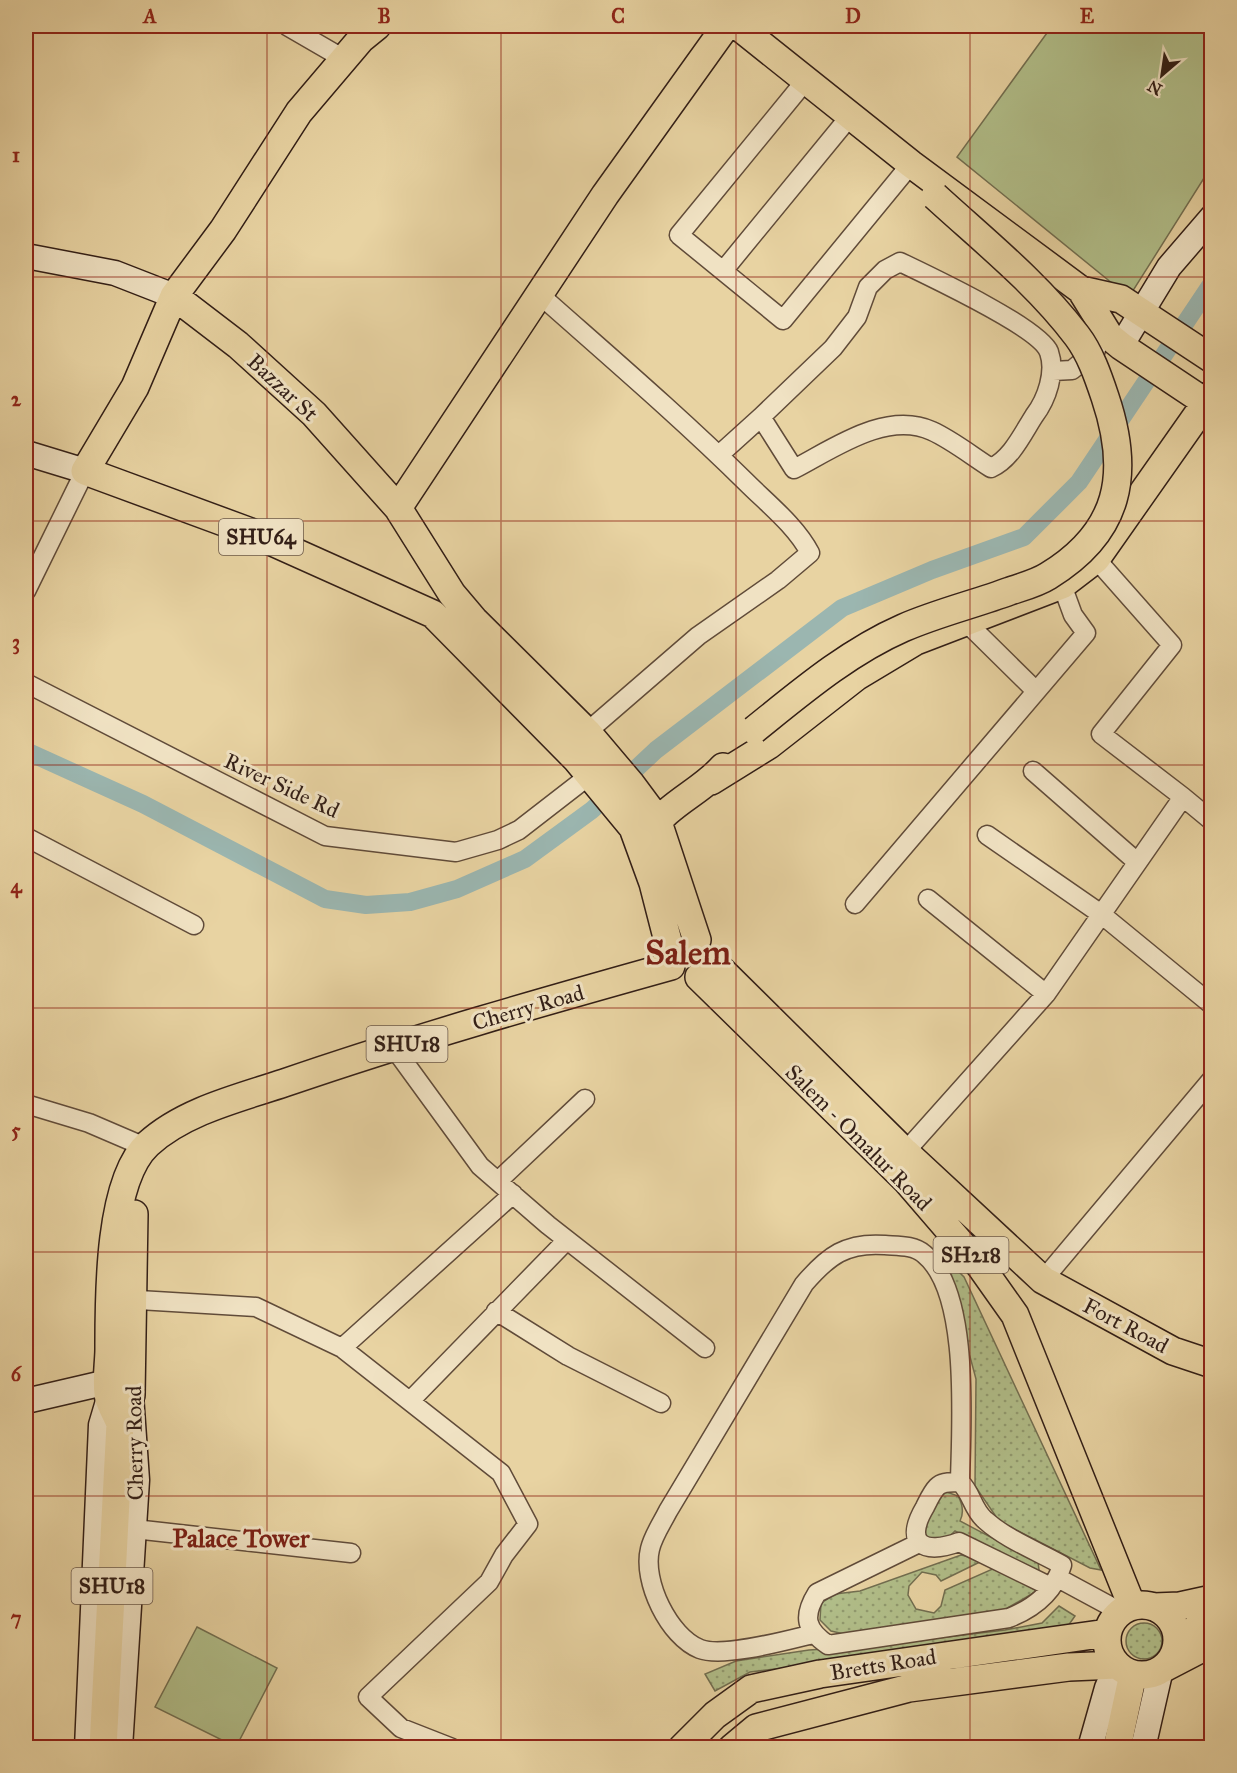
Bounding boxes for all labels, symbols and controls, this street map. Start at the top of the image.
text: A [141,4,157,28]
text: B [377,4,391,28]
text: C [611,4,625,28]
text: D [845,4,861,28]
text: E [1080,4,1095,28]
north arrow [1132,45,1192,105]
text: N [1144,76,1166,99]
text: 1 [12,143,20,167]
street label: Bazzar St [242,348,324,427]
text: 2 [11,387,22,411]
road number: SHU64 [219,519,303,555]
text: 3 [12,630,20,655]
street label: River Side Rd [220,747,344,824]
text: 4 [10,874,22,899]
district label: Salem [645,932,731,973]
street label: Cherry Road [469,979,587,1036]
road number: SHU18 [366,1026,448,1062]
street label: Salem - Omalur Road [780,1059,937,1216]
text: 5 [11,1118,21,1142]
road number: SH218 [934,1237,1008,1273]
street label: Fort Road [1078,1292,1173,1359]
text: 6 [11,1362,23,1386]
street label: Cherry Road [120,1385,149,1501]
district label: Palace Tower [172,1522,311,1554]
road number: SHU18 [72,1568,152,1604]
text: 7 [11,1606,22,1630]
street label: Bretts Road [828,1643,938,1686]

